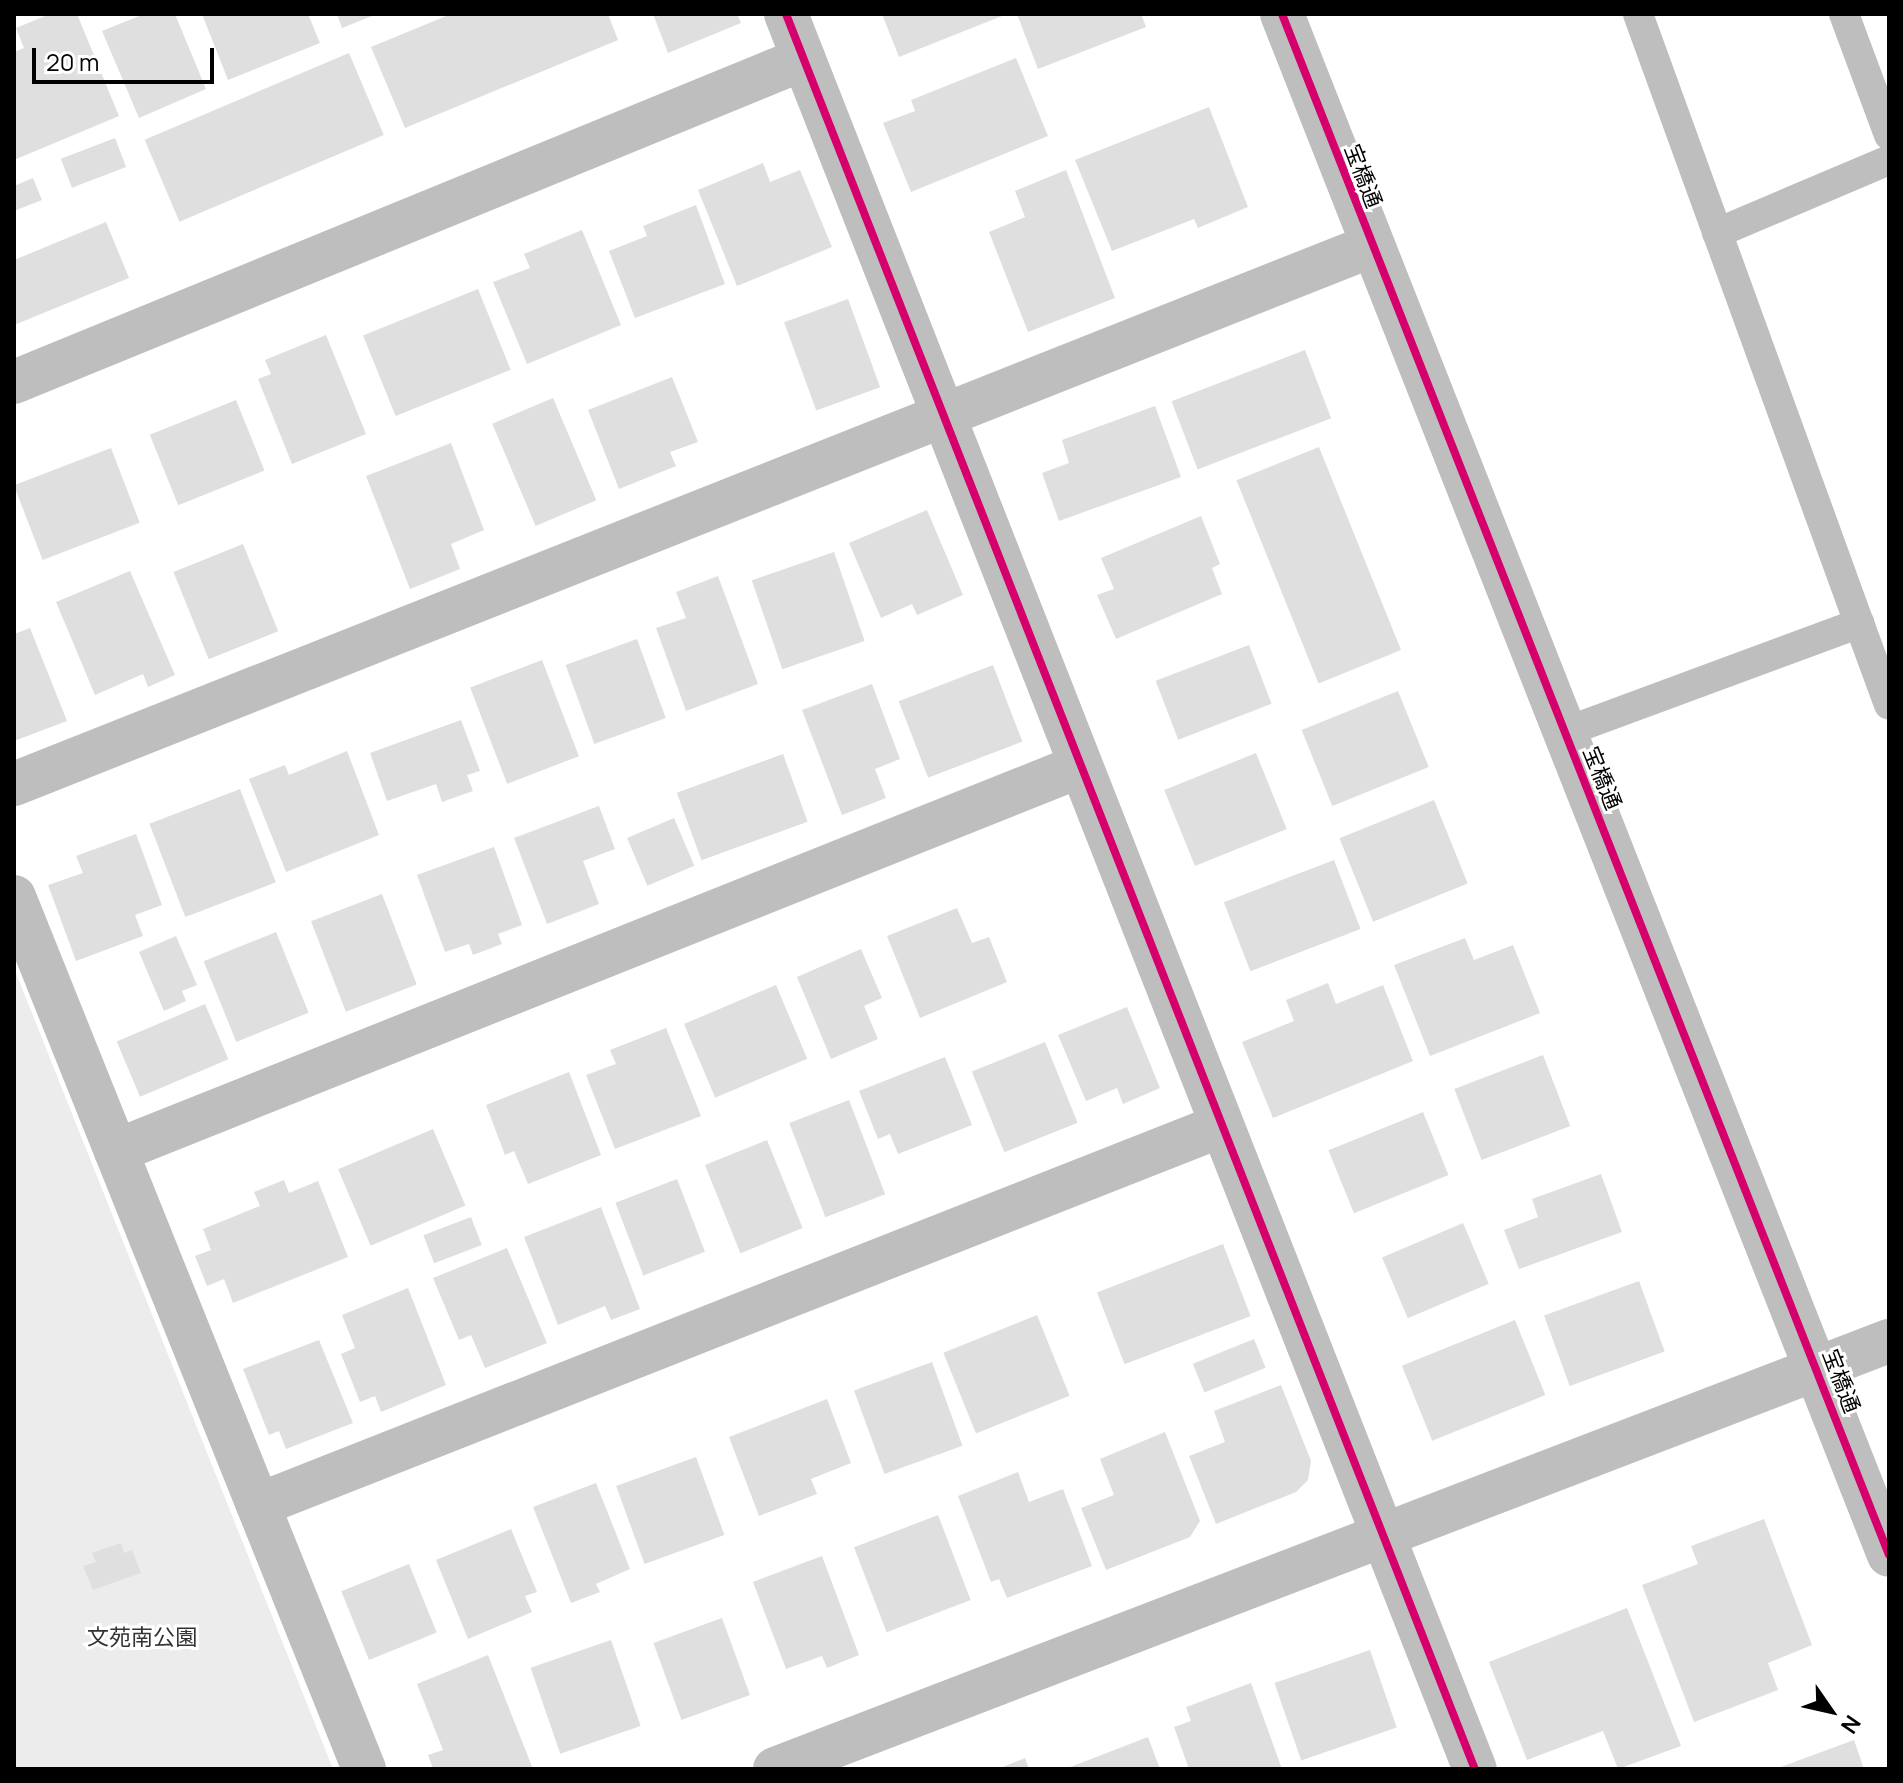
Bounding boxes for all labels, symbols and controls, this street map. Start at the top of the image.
scale bar [36,32,218,82]
text: 20 m [46,45,99,78]
street label: 宝橋通 [1339,140,1387,212]
street label: 宝橋通 [1577,742,1627,814]
street label: 宝橋通 [1817,1345,1865,1417]
park label: 文苑南公園 [87,1625,197,1651]
north arrow [1791,1671,1871,1751]
text: N [1834,1709,1868,1739]

